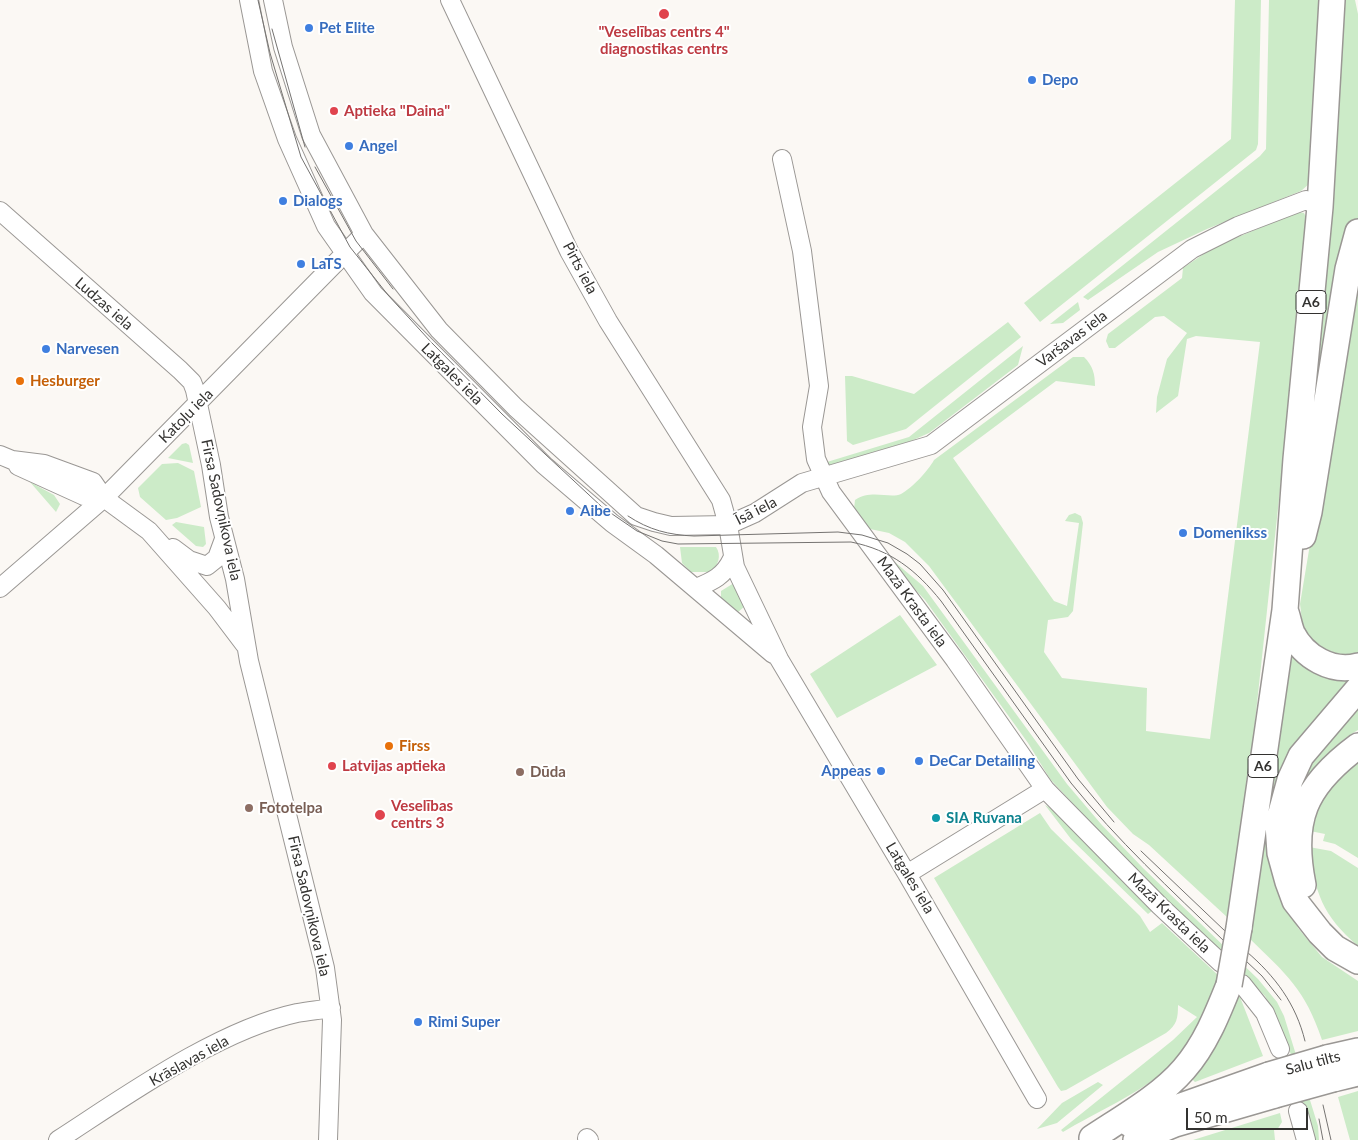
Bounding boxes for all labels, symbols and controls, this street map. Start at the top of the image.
marker: "Veselības centrs 4" diagnostikas centrs [657,7,671,21]
place label: Pet Elite [319,19,375,37]
marker: Pet Elite [303,22,315,34]
place label: "Veselības centrs 4" diagnostikas centrs [598,23,730,58]
place label: Depo [1042,71,1078,89]
marker: Depo [1026,74,1038,86]
place label: Aptieka "Daina" [344,102,450,120]
marker: Aptieka "Daina" [328,105,340,117]
place label: Angel [359,137,397,155]
marker: Angel [343,140,355,152]
place label: Dialogs [293,192,342,210]
marker: Dialogs [277,195,289,207]
street label: Pirts iela [559,239,601,297]
place label: LaTS [311,255,342,273]
marker: LaTS [295,258,307,270]
street label: Ludzas iela [71,274,137,334]
road number: A6 [1296,290,1326,314]
street label: Varšavas iela [1033,307,1111,371]
street label: Latgales iela [417,339,487,409]
place label: Narvesen [56,340,119,358]
marker: Narvesen [40,343,52,355]
place label: Hesburger [30,372,100,390]
marker: Hesburger [14,375,26,387]
street label: Katoļu iela [155,385,217,447]
street label: Firsa Sadovņikova iela [197,438,245,582]
street label: Īsā iela [732,493,780,529]
place label: Aibe [580,502,611,520]
marker: Aibe [564,505,576,517]
place label: Domenikss [1193,524,1267,542]
marker: Domenikss [1177,527,1189,539]
street label: Mazā Krasta iela [873,553,951,651]
place label: Firss [399,737,430,755]
marker: Firss [383,740,395,752]
place label: DeCar Detailing [929,752,1035,770]
road number: A6 [1248,754,1278,778]
marker: DeCar Detailing [913,755,925,767]
place label: Latvijas aptieka [342,757,446,775]
marker: Latvijas aptieka [326,760,338,772]
place label: Appeas [821,762,871,780]
place label: Dūda [530,763,566,781]
marker: Appeas [875,765,887,777]
marker: Dūda [514,766,526,778]
place label: Veselības centrs 3 [391,797,453,832]
place label: Fototelpa [259,799,323,817]
marker: Fototelpa [243,802,255,814]
marker: Veselības centrs 3 [373,808,387,822]
place label: SIA Ruvana [946,809,1022,827]
marker: SIA Ruvana [930,812,942,824]
street label: Firsa Sadovņikova iela [284,834,334,978]
street label: Latgales iela [882,839,938,917]
street label: Mazā Krasta iela [1124,869,1214,957]
place label: Rimi Super [428,1013,500,1031]
marker: Rimi Super [412,1016,424,1028]
street label: Krāslavas iela [146,1032,232,1090]
street label: Salu tilts [1284,1047,1342,1079]
scale bar [1188,1098,1310,1130]
text: 50 m [1194,1108,1228,1126]

